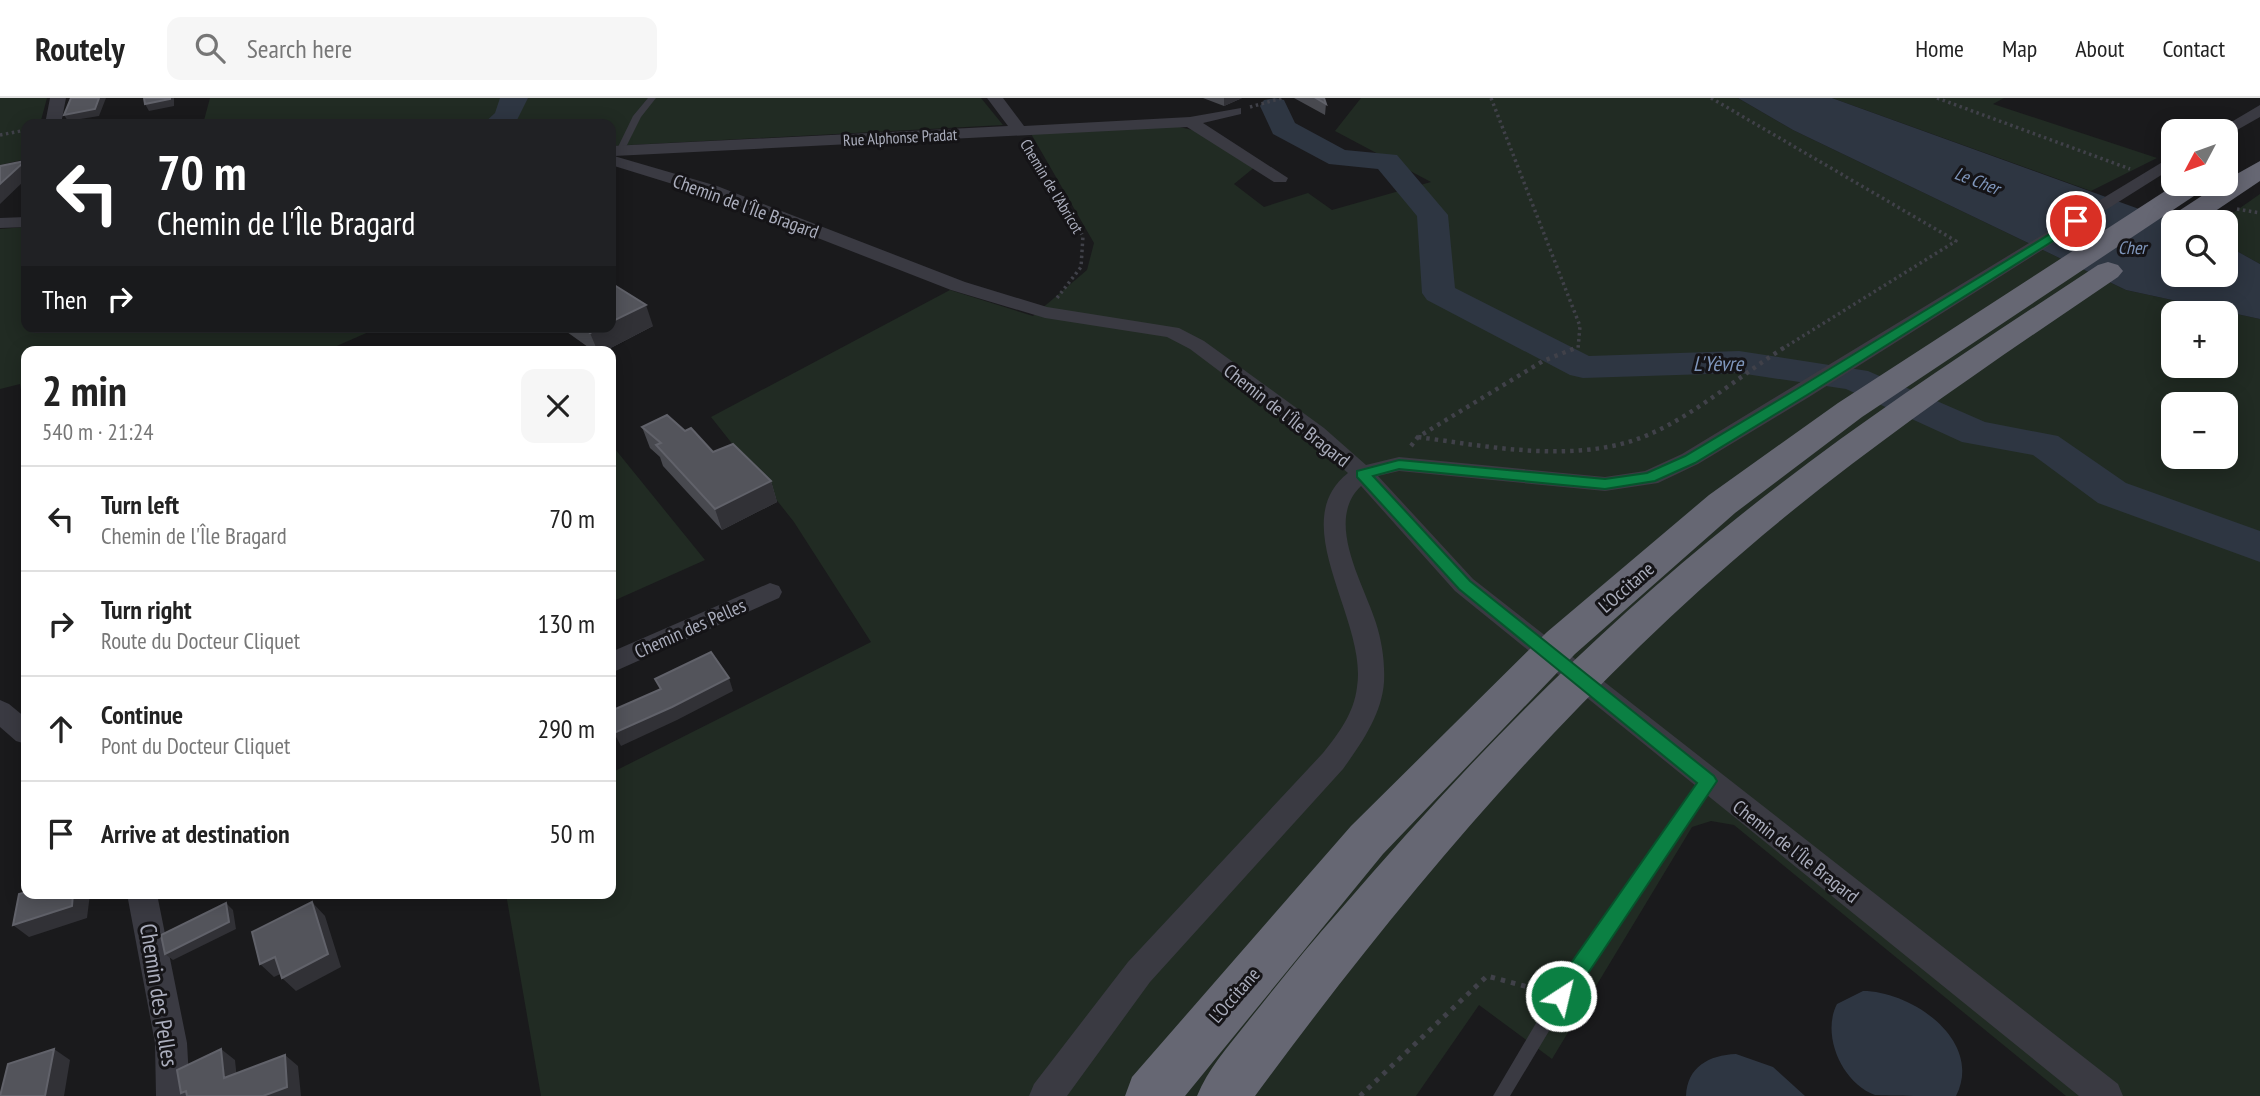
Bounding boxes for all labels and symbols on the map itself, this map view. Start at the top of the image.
north arrow [2161,119,2238,196]
street label: Rue Alphonse Pradat [842,124,958,150]
street label: Chemin de l'Abricot [1016,135,1088,237]
water label: Le Cher [1951,161,2006,201]
street label: Chemin de l'Île Bragard [670,168,822,244]
pin [2046,191,2106,251]
water label: Cher [2118,236,2149,259]
water label: L'Yèvre [1693,350,1744,377]
street label: Chemin de l'Île Bragard [1219,358,1355,472]
street label: L'Occitane [1593,556,1659,618]
street label: Chemin des Pelles [631,593,749,663]
street label: Chemin de l'Île Bragard [1728,794,1864,908]
street label: Chemin des Pelles [134,921,185,1069]
position arrow [1524,959,1598,1033]
street label: L'Occitane [1203,962,1265,1028]

